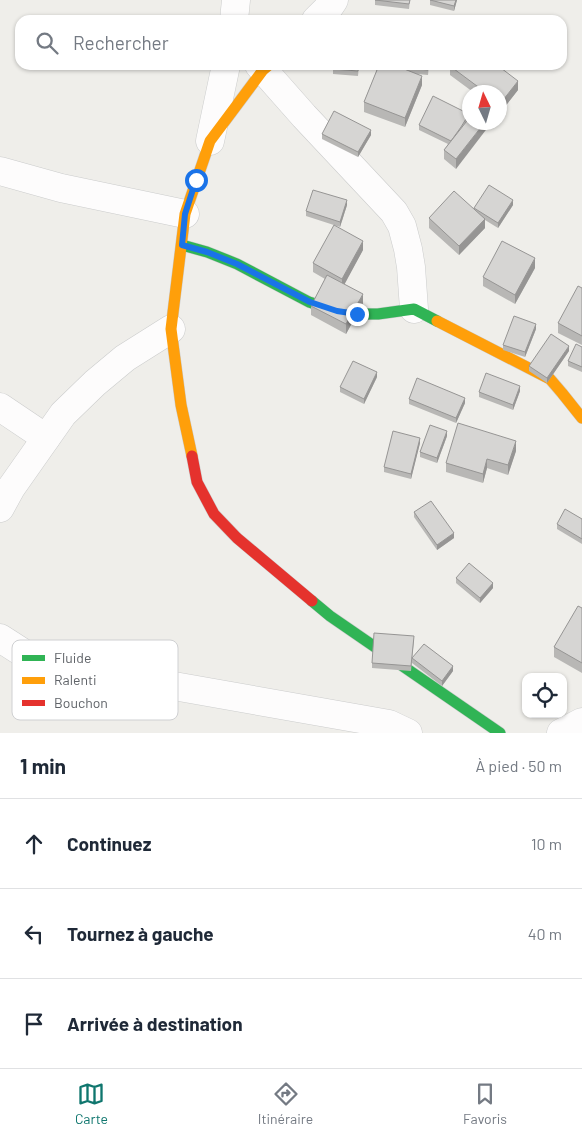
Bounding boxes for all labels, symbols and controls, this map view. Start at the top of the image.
search box [15,15,567,70]
icon: search [33,29,61,57]
text: Rechercher [73,31,169,54]
north arrow [462,85,507,130]
route start [185,169,208,192]
route end [346,303,369,326]
legend [12,640,178,720]
text: Fluide [54,649,91,666]
text: Ralenti [54,671,97,688]
map controls [522,673,567,718]
button: locate [522,673,567,718]
text: Bouchon [54,694,108,711]
text: 1 min [20,753,66,778]
text: À pied · 50 m [475,756,562,775]
icon: ahead [20,830,48,858]
text: Continuez [67,832,151,855]
text: 10 m [531,834,562,853]
icon: left [20,920,48,948]
text: Tournez à gauche [67,922,214,945]
text: 40 m [528,924,562,943]
icon: arrive [20,1010,48,1038]
text: Arrivée à destination [67,1012,243,1035]
tab: Carte [75,1080,108,1127]
tab: Itinéraire [258,1080,313,1127]
tab: Favoris [463,1080,507,1127]

